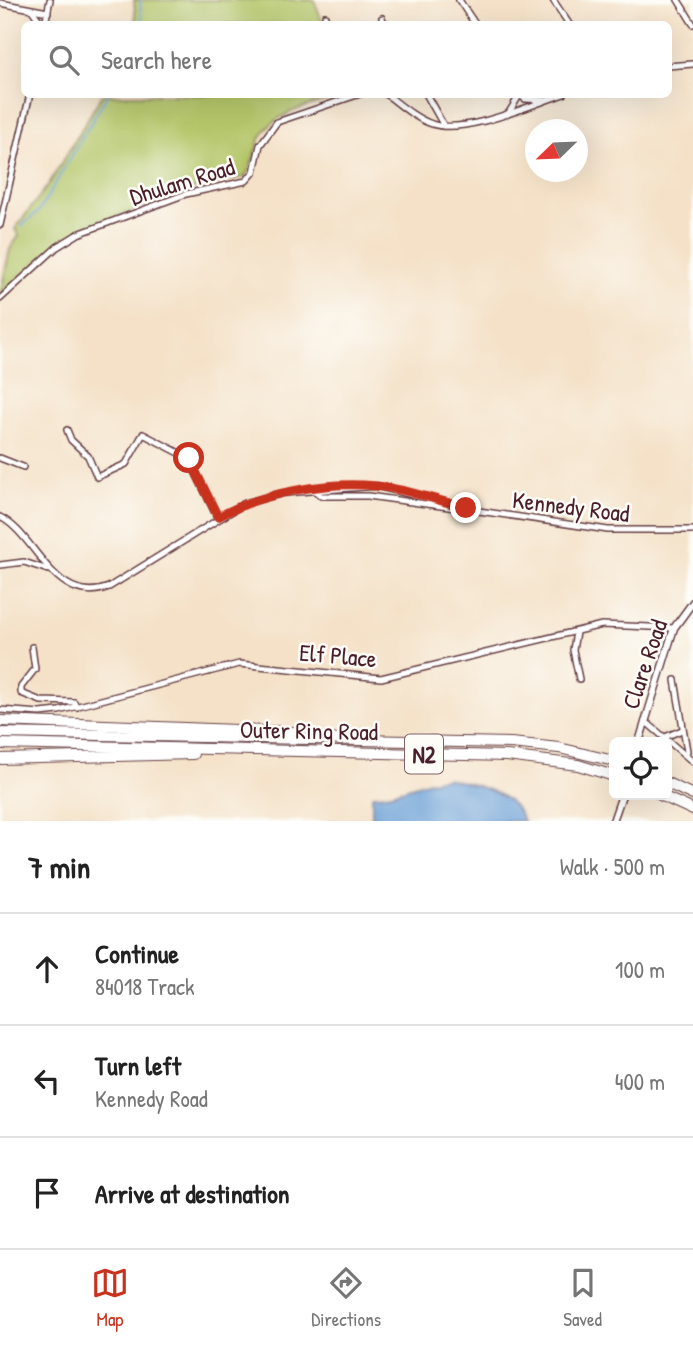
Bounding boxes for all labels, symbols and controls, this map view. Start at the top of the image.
search box [21,21,672,98]
icon: search [45,41,83,79]
text: Search here [101,42,212,77]
north arrow [525,119,588,182]
street label: Dhulam Road [126,150,238,212]
route start [173,442,204,473]
street label: Kennedy Road [511,483,631,529]
route end [450,492,481,523]
street label: Clare Road [614,615,674,713]
street label: Elf Place [298,636,378,674]
street label: Outer Ring Road [240,713,378,747]
road number: N2 [405,734,443,774]
map controls [609,737,672,800]
button: locate [609,737,672,800]
text: 7 min [28,847,90,887]
text: Walk · 500 m [560,851,665,882]
text: Continue [95,936,179,971]
icon: ahead [28,950,66,988]
text: 100 m [615,954,665,985]
text: 84018 Track [95,971,195,1002]
text: Turn left [95,1048,181,1083]
icon: left [28,1062,66,1100]
text: 400 m [615,1066,665,1097]
text: Kennedy Road [95,1083,208,1114]
icon: arrive [28,1174,66,1212]
text: Arrive at destination [95,1176,290,1211]
tab: Map [91,1264,129,1332]
tab: Directions [311,1264,381,1332]
tab: Saved [563,1264,602,1332]

